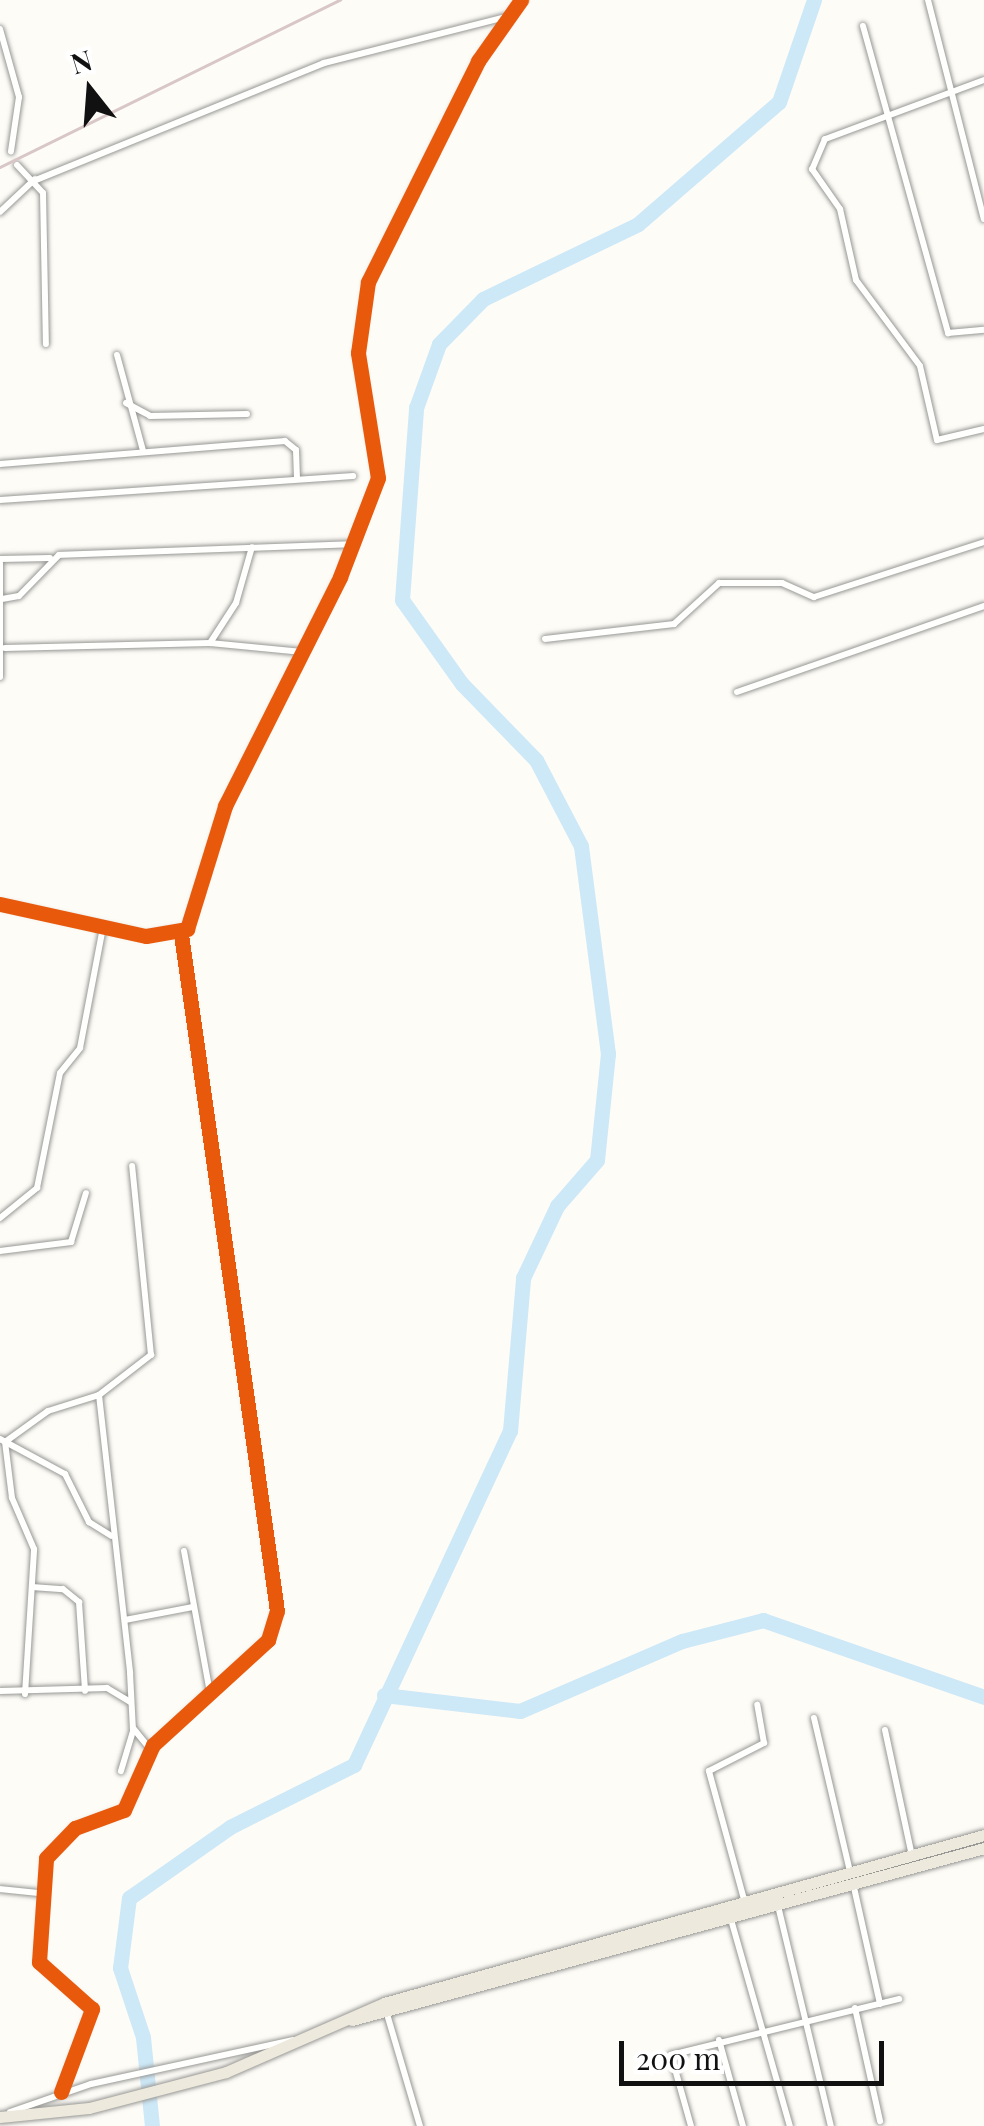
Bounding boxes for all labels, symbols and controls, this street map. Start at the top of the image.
north arrow [40,40,140,140]
text: N [66,40,96,81]
scale bar [624,2021,889,2083]
text: 200 m [636,2038,720,2078]

